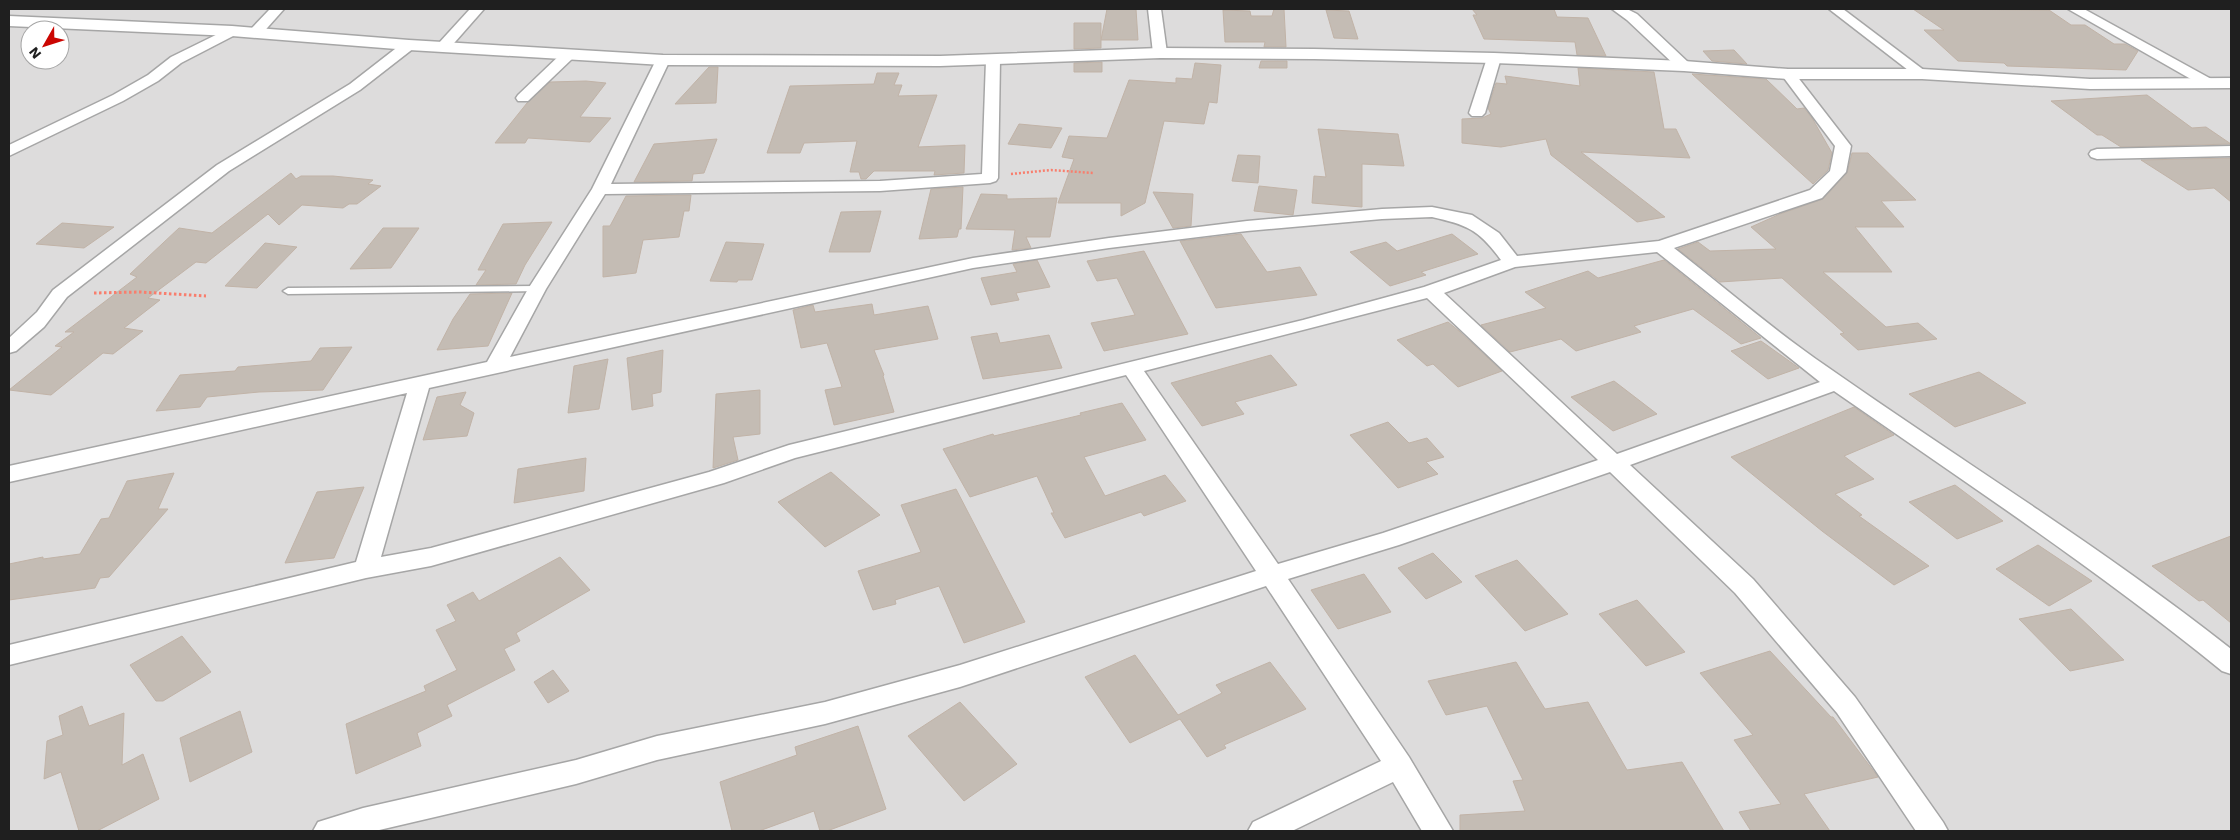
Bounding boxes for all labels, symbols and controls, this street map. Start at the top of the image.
north arrow [20,20,70,70]
text: N [25,44,44,62]

